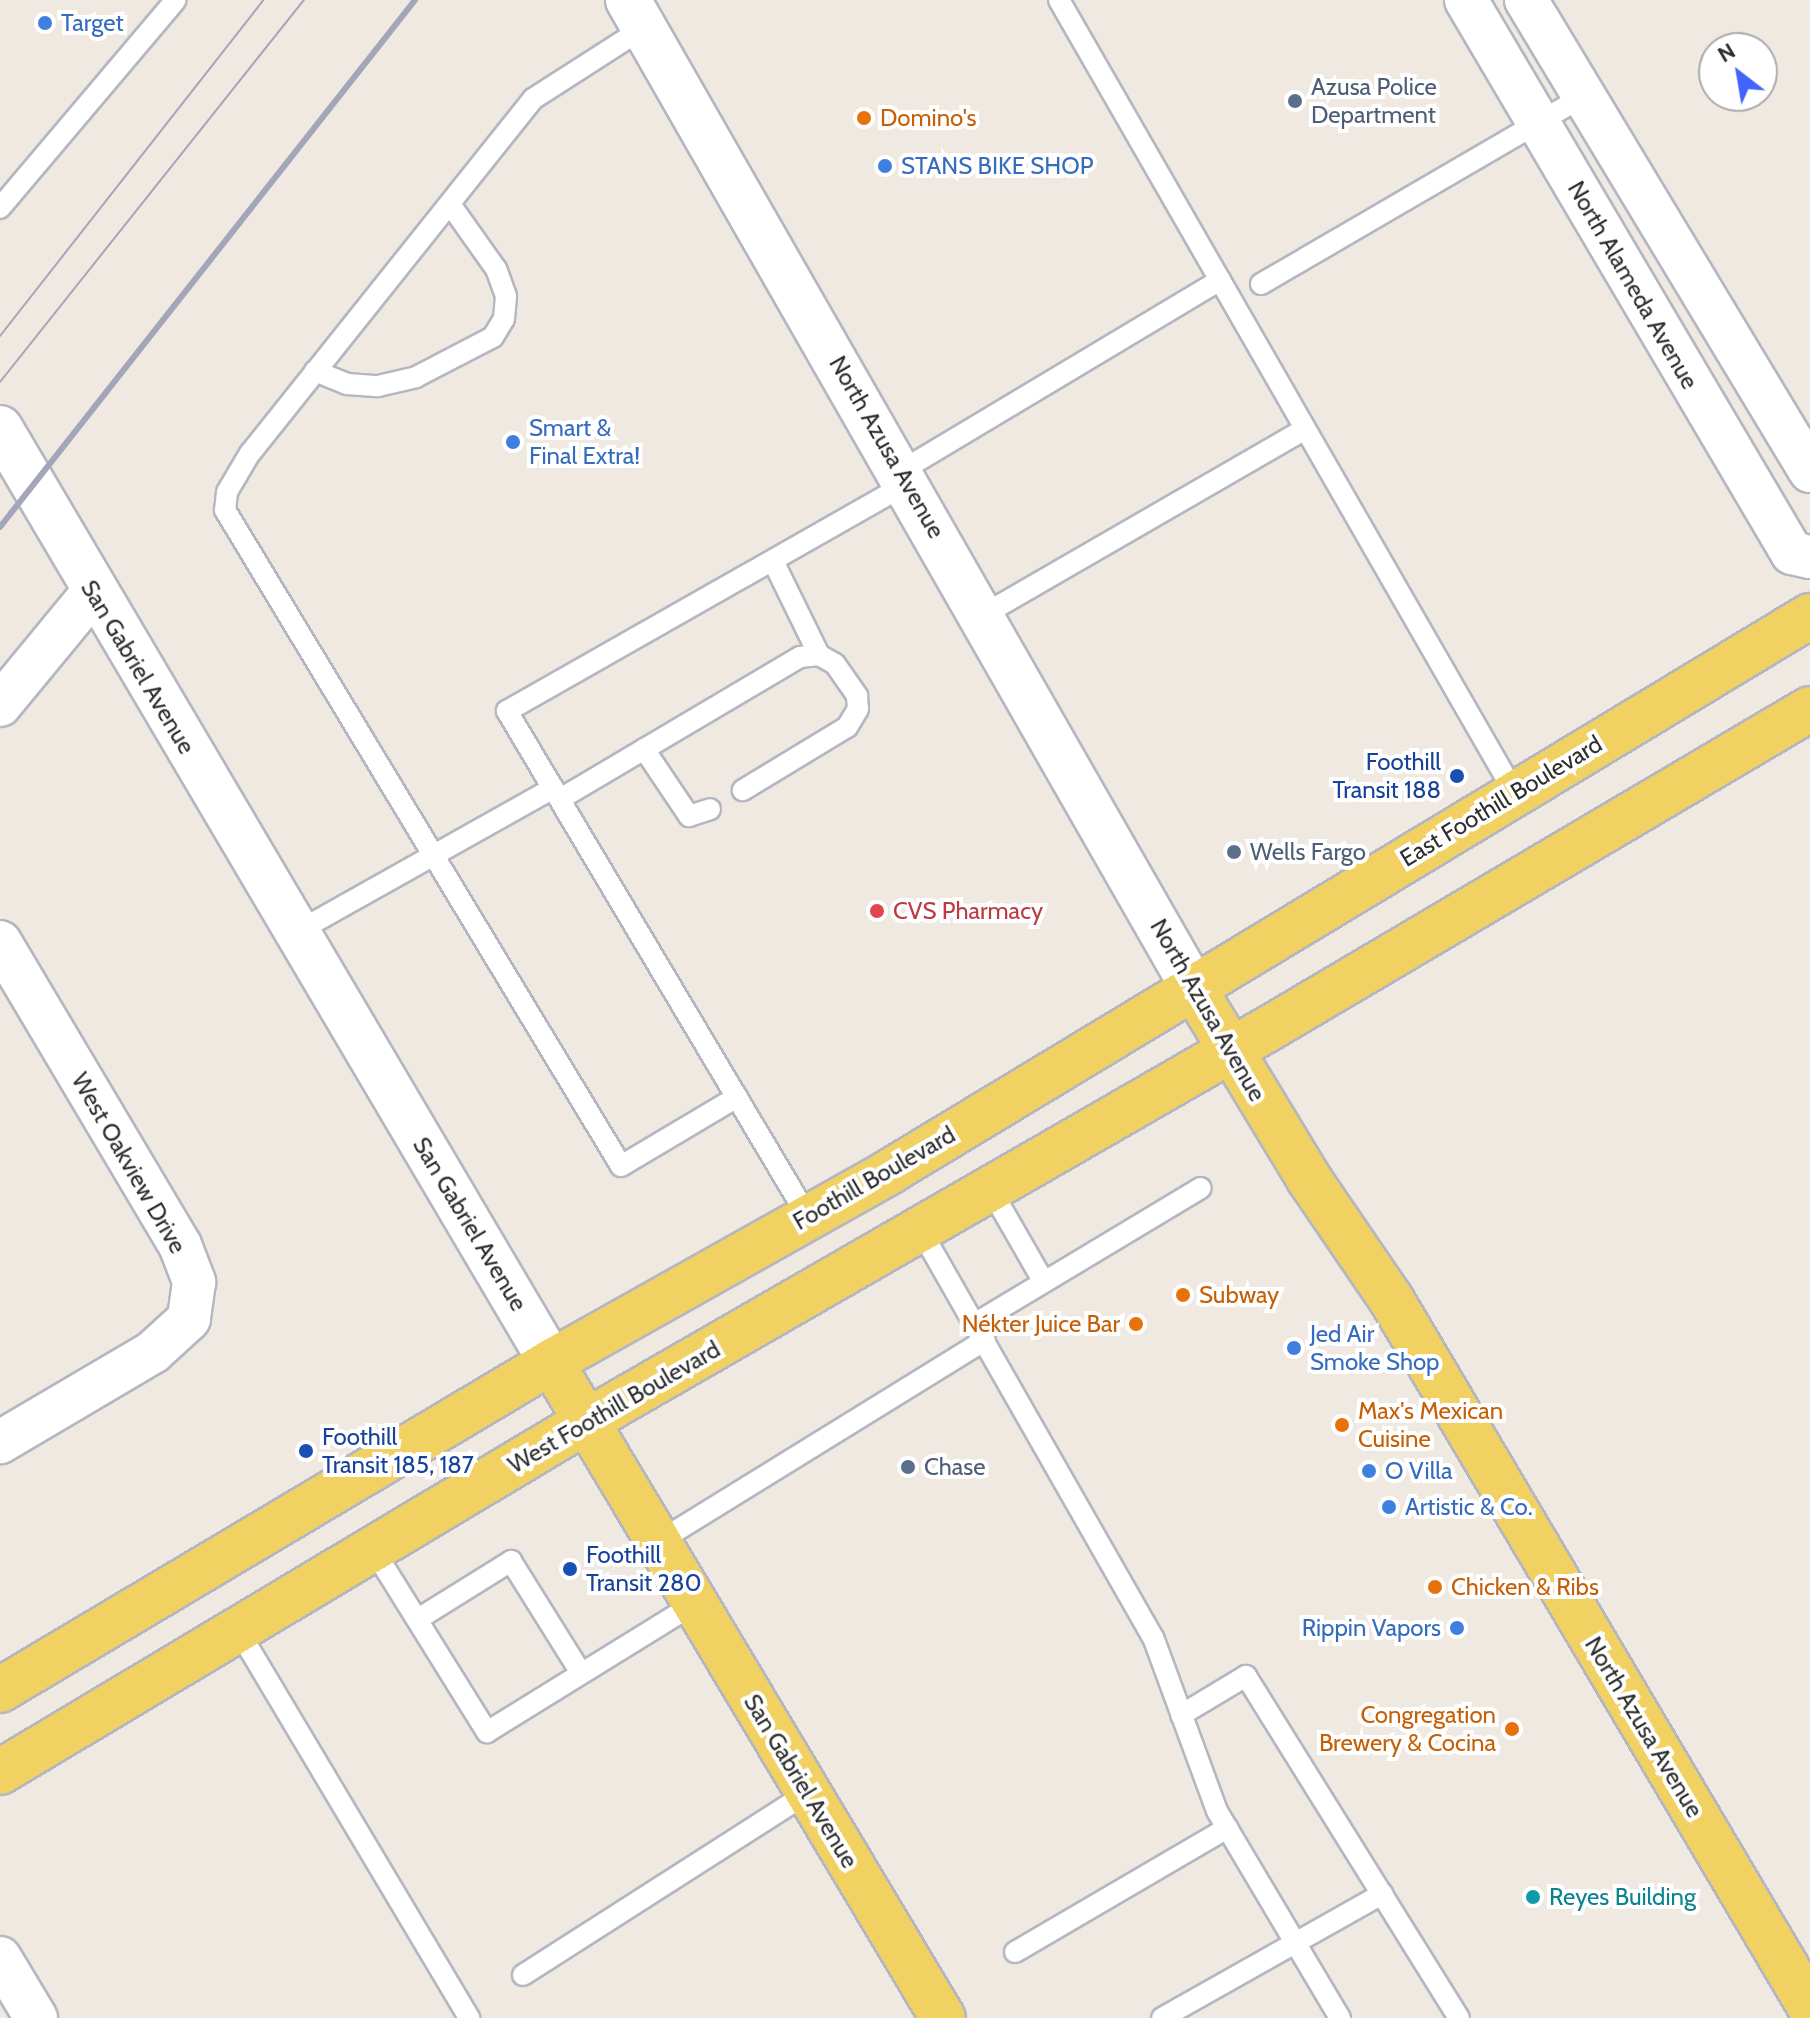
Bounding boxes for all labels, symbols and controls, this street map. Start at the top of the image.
place label: Target [61,9,124,37]
marker: Target [36,14,54,32]
north arrow [1698,32,1778,112]
text: N [1713,37,1740,68]
place label: Azusa Police Department [1311,73,1437,129]
marker: Azusa Police Department [1286,92,1304,110]
place label: Domino's [880,104,977,132]
marker: Domino's [855,109,873,127]
place label: STANS BIKE SHOP [901,152,1094,180]
marker: STANS BIKE SHOP [876,157,894,175]
street label: North Alameda Avenue [1562,176,1704,394]
street label: North Azusa Avenue [823,351,951,543]
place label: Smart & Final Extra! [529,414,640,470]
marker: Smart & Final Extra! [504,433,522,451]
street label: San Gabriel Avenue [75,575,201,759]
street label: East Foothill Boulevard [1395,729,1607,873]
place label: Foothill Transit 188 [1333,748,1441,804]
marker: Foothill Transit 188 [1448,767,1466,785]
place label: Wells Fargo [1250,838,1366,866]
marker: Wells Fargo [1225,843,1243,861]
place label: CVS Pharmacy [893,897,1043,925]
marker: CVS Pharmacy [868,902,886,920]
street label: North Azusa Avenue [1144,914,1272,1106]
street label: West Oakview Drive [66,1068,192,1258]
street label: Foothill Boulevard [788,1120,960,1236]
street label: San Gabriel Avenue [407,1132,533,1316]
place label: Subway [1199,1281,1279,1309]
marker: Subway [1174,1286,1192,1304]
place label: Nékter Juice Bar [962,1310,1120,1338]
marker: Nékter Juice Bar [1127,1315,1145,1333]
place label: Jed Air Smoke Shop [1310,1320,1439,1376]
street label: West Foothill Boulevard [503,1335,725,1479]
marker: Jed Air Smoke Shop [1285,1339,1303,1357]
place label: Max's Mexican Cuisine [1358,1397,1503,1453]
marker: Max's Mexican Cuisine [1333,1416,1351,1434]
place label: Foothill Transit 185, 187 [322,1423,474,1479]
marker: Foothill Transit 185, 187 [297,1442,315,1460]
place label: Chase [924,1453,986,1481]
place label: O Villa [1385,1457,1453,1485]
marker: Chase [899,1458,917,1476]
marker: O Villa [1360,1462,1378,1480]
place label: Artistic & Co. [1405,1493,1533,1521]
marker: Artistic & Co. [1380,1498,1398,1516]
place label: Foothill Transit 280 [586,1541,701,1597]
marker: Foothill Transit 280 [561,1560,579,1578]
place label: Chicken & Ribs [1451,1573,1599,1601]
marker: Chicken & Ribs [1426,1578,1444,1596]
place label: Rippin Vapors [1302,1614,1441,1642]
marker: Rippin Vapors [1448,1619,1466,1637]
street label: North Azusa Avenue [1579,1632,1709,1822]
street label: San Gabriel Avenue [738,1689,864,1873]
place label: Congregation Brewery & Cocina [1319,1701,1496,1757]
marker: Congregation Brewery & Cocina [1503,1720,1521,1738]
place label: Reyes Building [1549,1883,1696,1911]
marker: Reyes Building [1524,1888,1542,1906]

